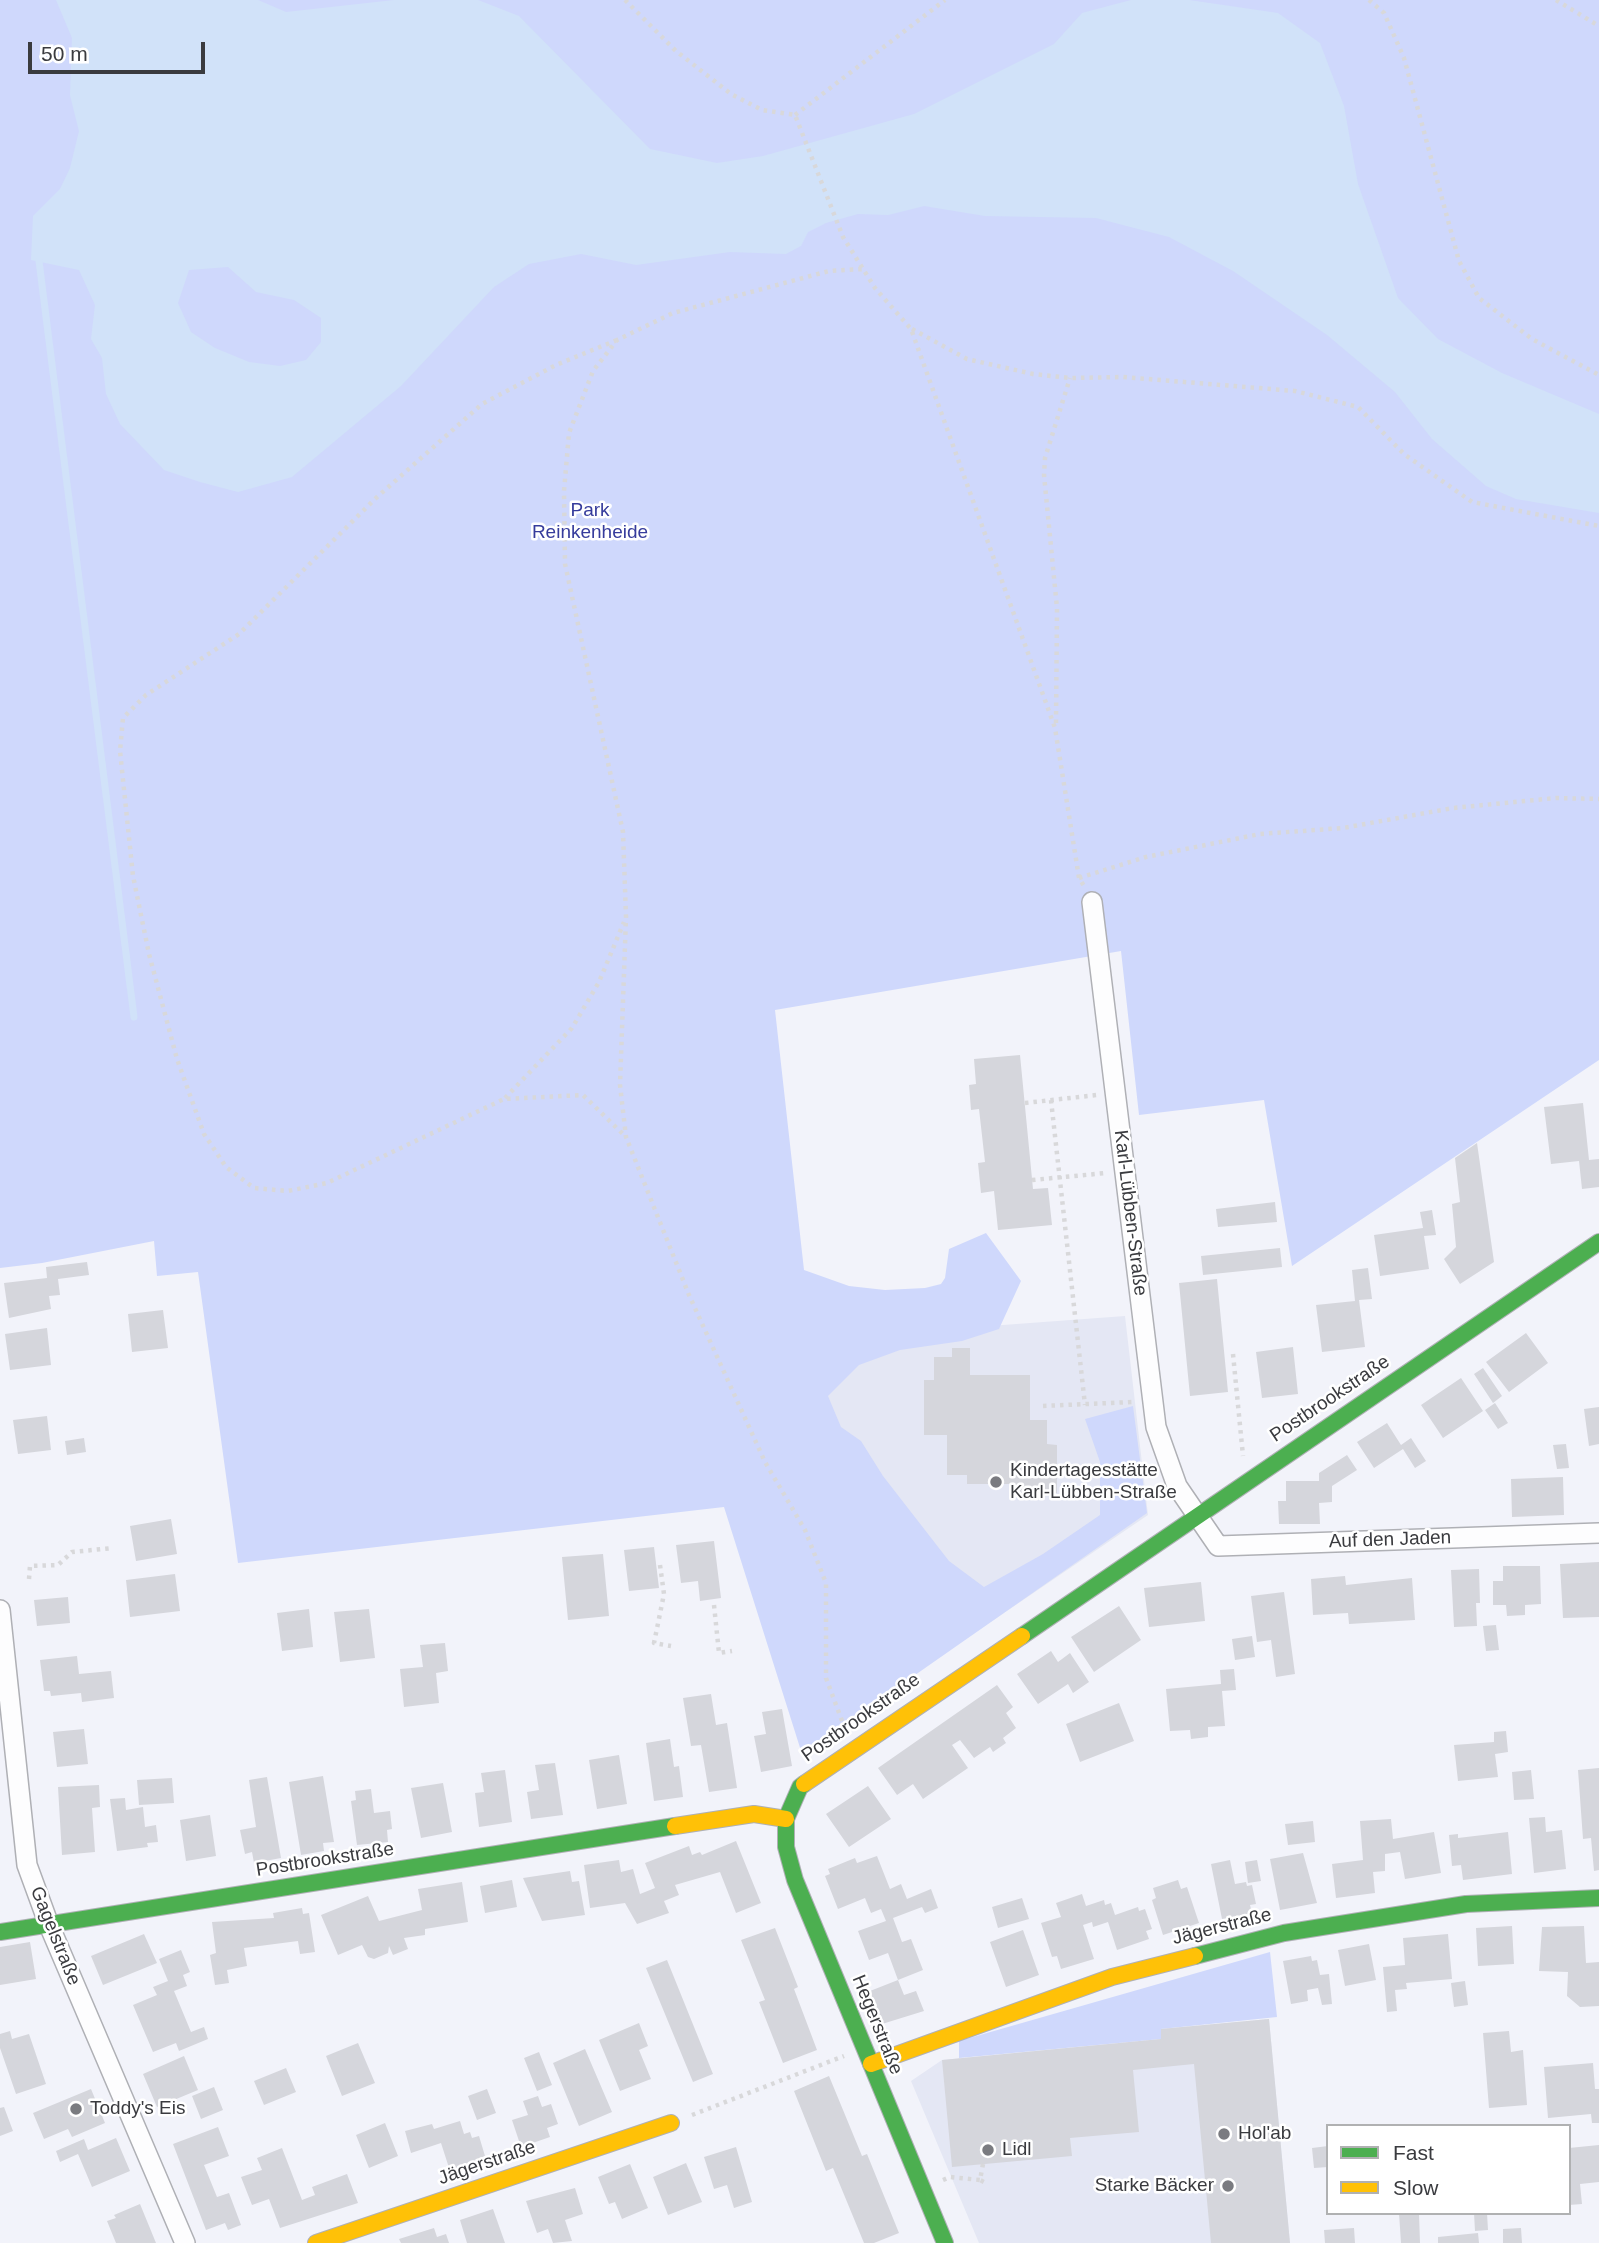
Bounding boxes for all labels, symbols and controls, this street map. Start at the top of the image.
scale bar [32,28,208,72]
text: 50 m [41,42,88,65]
park label: Park Reinkenheide [532,500,648,544]
street label: Karl-Lübben-Straße [1109,1129,1151,1297]
street label: Postbrookstraße [1266,1351,1394,1447]
place label: Kindertagesstätte Karl-Lübben-Straße [1010,1460,1177,1504]
marker: Kindertagesstätte Karl-Lübben-Straße [988,1474,1004,1490]
street label: Auf den Jaden [1328,1526,1452,1554]
street label: Postbrookstraße [797,1669,925,1767]
street label: Postbrookstraße [254,1838,396,1882]
street label: Gagelstraße [25,1883,85,1989]
street label: Jägerstraße [1170,1904,1274,1950]
street label: Hegerstraße [847,1972,907,2078]
place label: Toddy's Eis [90,2098,186,2120]
marker: Toddy's Eis [68,2101,84,2117]
place label: Hol'ab [1238,2123,1291,2145]
legend [1326,2124,1571,2215]
marker: Hol'ab [1216,2126,1232,2142]
street label: Jägerstraße [435,2136,539,2190]
place label: Lidl [1002,2139,1032,2161]
text: Fast [1393,2141,1434,2164]
marker: Lidl [980,2142,996,2158]
place label: Starke Bäcker [1095,2175,1214,2197]
text: Slow [1393,2176,1439,2199]
marker: Starke Bäcker [1220,2178,1236,2194]

